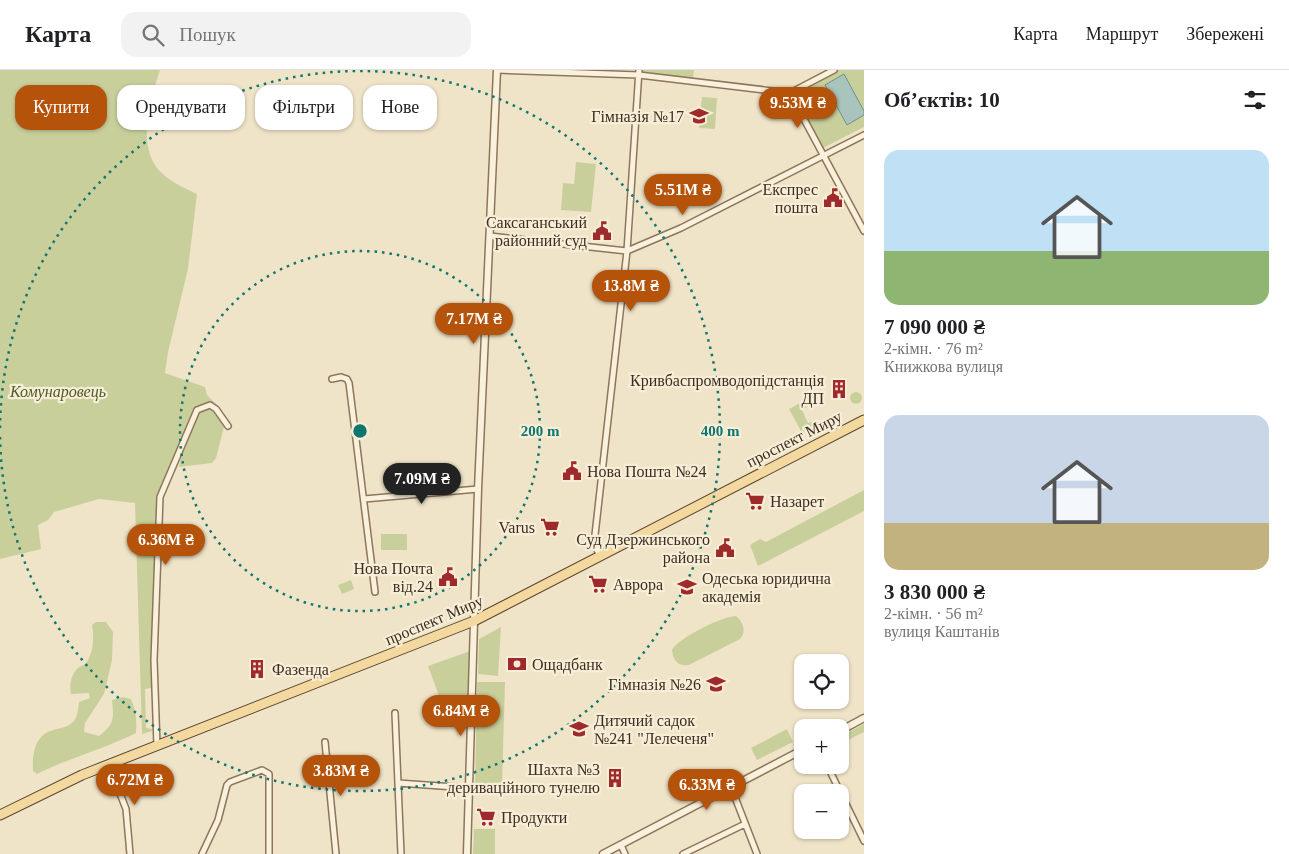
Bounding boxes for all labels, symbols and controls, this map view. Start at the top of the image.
search box [121,12,471,57]
text: Карта [25,21,91,47]
icon: search [139,21,167,49]
text: Пошук [179,24,236,45]
text: Карта [1013,24,1058,44]
text: Маршрут [1086,24,1158,44]
text: Збережені [1186,24,1264,44]
chip: Купити [15,85,107,130]
chip: Орендувати [117,85,245,130]
chip: Фільтри [255,85,353,130]
chip: Нове [363,85,437,130]
icon: filters [1241,86,1269,114]
pin: 9.53M ₴ [752,87,844,129]
text: Об’єктів: 10 [884,88,1000,112]
text: 9.53M ₴ [770,94,826,111]
school or university icon: Гімназія №17 [688,105,710,127]
place label: Гімназія №17 [591,108,684,125]
pin: 5.51M ₴ [637,174,729,216]
text: 5.51M ₴ [655,181,711,198]
place label: Експрес пошта [763,181,818,216]
icon: home [1032,182,1122,272]
public building icon: Експрес пошта [822,187,844,209]
place label: Саксаганський районний суд [486,214,587,250]
public building icon: Саксаганський районний суд [591,220,613,242]
pin: 13.8M ₴ [585,270,677,312]
text: 13.8M ₴ [603,277,659,294]
pin: 7.17M ₴ [428,302,520,345]
text: 7.17M ₴ [446,310,502,327]
text: 7 090 000 ₴ [884,315,985,339]
text: 2-кімн. · 76 m² [884,340,983,357]
text: Книжкова вулиця [884,358,1003,375]
place label: Кривбаспромводопідстанція ДП [630,372,825,408]
building icon: Кривбаспромводопідстанція ДП [828,378,850,400]
park label: Комунаровець [9,383,106,401]
street label: проспект Миру [743,408,845,471]
centre of rings [351,422,369,440]
text: 200 m [521,423,560,439]
text: 400 m [701,423,740,439]
icon: home [1032,447,1122,537]
public building icon: Нова Пошта №24 [561,460,583,482]
pin: 7.09M ₴ [376,462,468,505]
place label: Нова Пошта №24 [587,463,706,480]
text: 7.09M ₴ [394,470,450,487]
supermarket icon: Назарет [744,490,766,512]
place label: Назарет [770,493,824,511]
supermarket icon: Varus [539,516,561,538]
place label: Varus [499,519,535,536]
pin: 6.36M ₴ [120,524,212,566]
text: 6.36M ₴ [138,531,194,548]
place label: Суд Дзержинського района [576,531,710,567]
public building icon: Суд Дзержинського района [714,537,736,559]
place label: Нова Почта від.24 [354,560,433,596]
public building icon: Нова Почта від.24 [437,566,459,588]
place label: Одеська юридична академія [702,570,831,606]
supermarket icon: Аврора [587,573,609,595]
place label: Аврора [613,576,663,594]
school or university icon: Одеська юридична академія [676,576,698,598]
text: 3 830 000 ₴ [884,580,985,604]
street label: проспект Миру [382,592,486,649]
text: 2-кімн. · 56 m² [884,605,983,622]
text: вулиця Каштанів [884,623,1000,640]
bank icon: Ощадбанк [506,653,528,675]
map controls [794,654,849,839]
button: locate [794,654,849,709]
place label: Ощадбанк [532,656,603,674]
building icon: Фазенда [246,658,268,680]
place label: Фазенда [272,661,329,679]
school or university icon: Гімназія №26 [705,673,727,695]
place label: Гімназія №26 [608,676,701,693]
pin: 6.84M ₴ [415,694,507,737]
text: 6.84M ₴ [433,702,489,719]
place label: Дитячий садок №241 "Лелеченя" [594,712,714,747]
school or university icon: Дитячий садок №241 "Лелеченя" [568,718,590,740]
button: + [794,719,849,774]
pin: 3.83M ₴ [295,754,387,797]
place label: Шахта №3 дериваційного тунелю [447,761,600,797]
text: 3.83M ₴ [313,762,369,779]
pin: 6.72M ₴ [89,764,181,806]
building icon: Шахта №3 дериваційного тунелю [604,767,626,789]
pin: 6.33M ₴ [661,768,753,811]
text: 6.72M ₴ [107,771,163,788]
text: 6.33M ₴ [679,776,735,793]
button: − [794,784,849,839]
supermarket icon: Продукти [475,806,497,828]
place label: Продукти [501,809,568,827]

